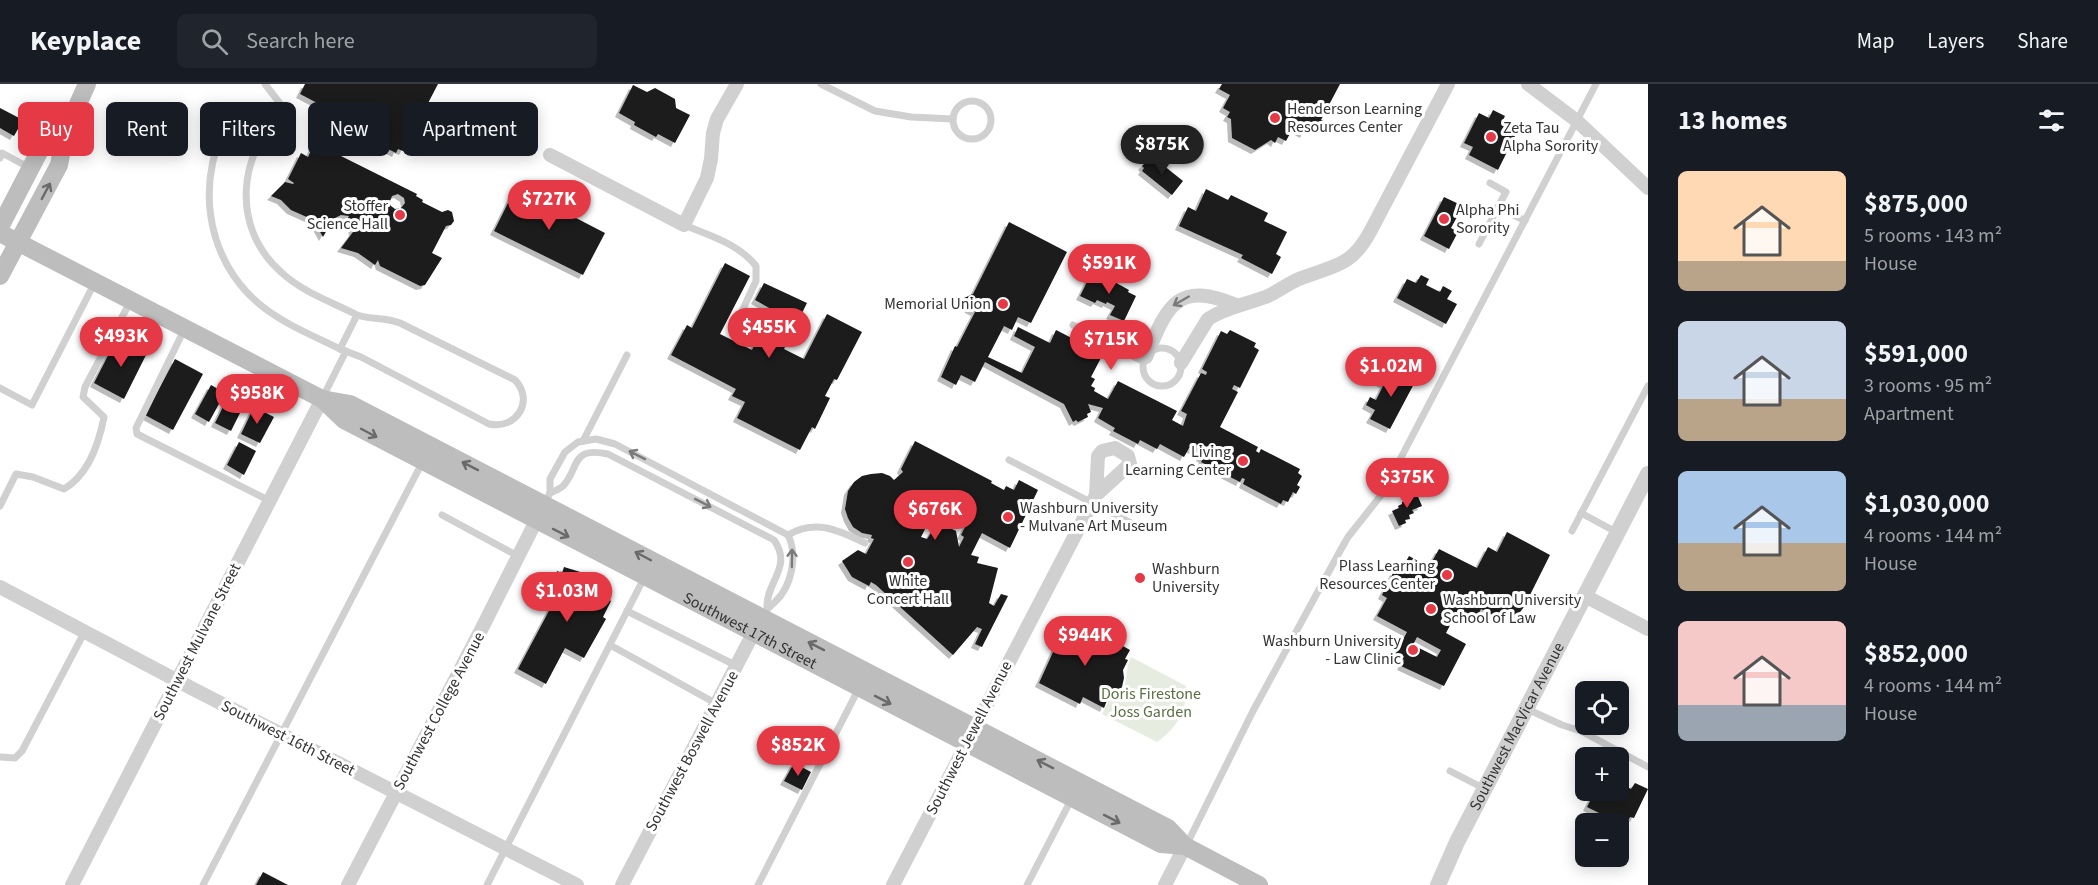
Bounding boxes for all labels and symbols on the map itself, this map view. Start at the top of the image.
place label: Henderson Learning Resources Center [1287,98,1422,138]
marker: Henderson Learning Resources Center [1268,111,1282,125]
place label: Zeta Tau Alpha Sorority [1503,117,1599,157]
pin: $875K [1120,125,1204,176]
marker: Zeta Tau Alpha Sorority [1484,130,1498,144]
pin: $727K [507,180,591,231]
one-way arrow [41,182,52,200]
place label: Stoffer Science Hall [307,195,388,235]
place label: Alpha Phi Sorority [1456,199,1519,239]
marker: Stoffer Science Hall [393,208,407,222]
marker: Alpha Phi Sorority [1437,212,1451,226]
pin: $591K [1067,244,1151,295]
place label: Memorial Union [884,293,991,315]
one-way arrow [1173,295,1190,307]
marker: Memorial Union [996,297,1010,311]
pin: $455K [727,308,811,359]
pin: $493K [79,317,163,368]
pin: $715K [1069,320,1153,371]
pin: $1.02M [1342,347,1440,398]
pin: $958K [215,374,299,425]
one-way arrow [360,427,377,439]
place label: Living Learning Center [1125,441,1231,481]
one-way arrow [628,449,646,460]
marker: Living Learning Center [1236,454,1250,468]
pin: $375K [1365,458,1449,509]
one-way arrow [462,460,479,472]
pin: $676K [893,490,977,541]
place label: Washburn University - Mulvane Art Museum [1020,497,1168,537]
one-way arrow [693,498,711,509]
marker: Washburn University - Mulvane Art Museum [1001,510,1015,524]
one-way arrow [551,528,569,540]
one-way arrow [786,548,798,568]
one-way arrow [635,550,652,562]
marker: White Concert Hall [901,555,915,569]
place label: Plass Learning Resources Center [1319,555,1435,595]
place label: Washburn University [1152,558,1220,598]
street label: Southwest Mulvane Street [148,559,247,725]
marker: Plass Learning Resources Center [1440,568,1454,582]
place label: White Concert Hall [867,570,949,610]
marker: Washburn University [1133,571,1147,585]
pin: $1.03M [518,572,616,623]
street label: Southwest 17th Street [679,587,821,675]
place label: Washburn University School of Law [1443,589,1582,629]
marker: Washburn University School of Law [1424,602,1438,616]
pin: $944K [1043,616,1127,667]
street label: Southwest College Avenue [388,628,490,794]
place label: Washburn University - Law Clinic [1263,630,1402,670]
street label: Southwest MacVicar Avenue [1464,639,1570,815]
one-way arrow [808,640,825,652]
marker: Washburn University - Law Clinic [1406,643,1420,657]
street label: Southwest Jewell Avenue [921,657,1017,819]
street label: Southwest Boswell Avenue [640,667,744,835]
park label: Doris Firestone Joss Garden [1101,683,1201,723]
street label: Southwest 16th Street [217,695,359,782]
one-way arrow [874,695,892,706]
pin: $852K [756,726,840,777]
one-way arrow [1036,758,1054,770]
one-way arrow [1103,813,1120,825]

